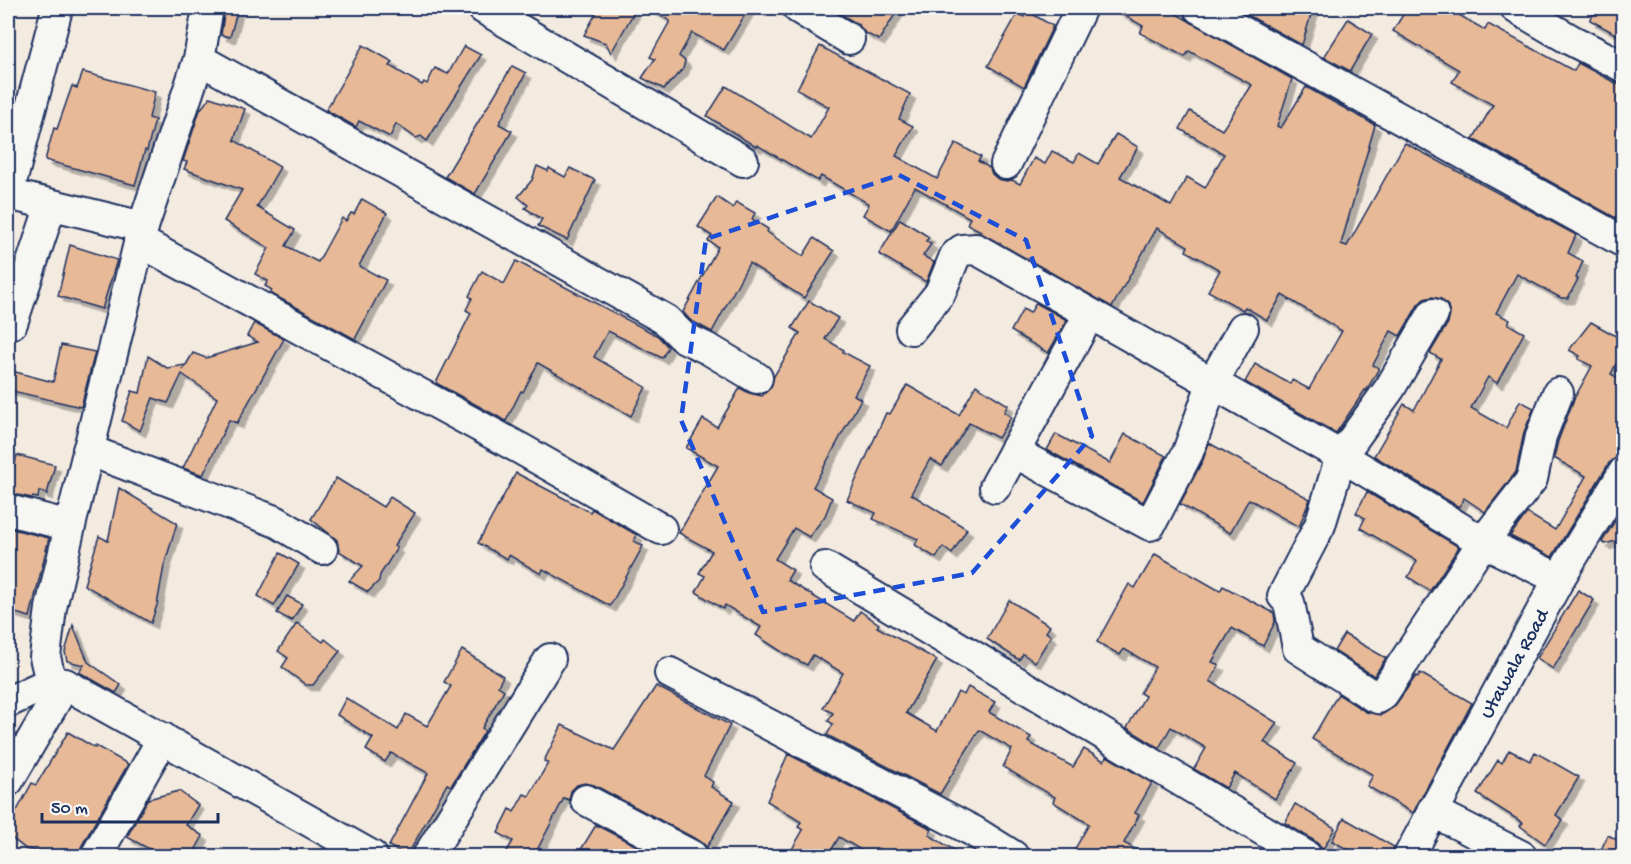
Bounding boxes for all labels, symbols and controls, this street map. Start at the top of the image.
street label: Utawala Road [1477,604,1557,723]
scale bar [42,786,218,824]
text: 50 m [51,799,88,820]

